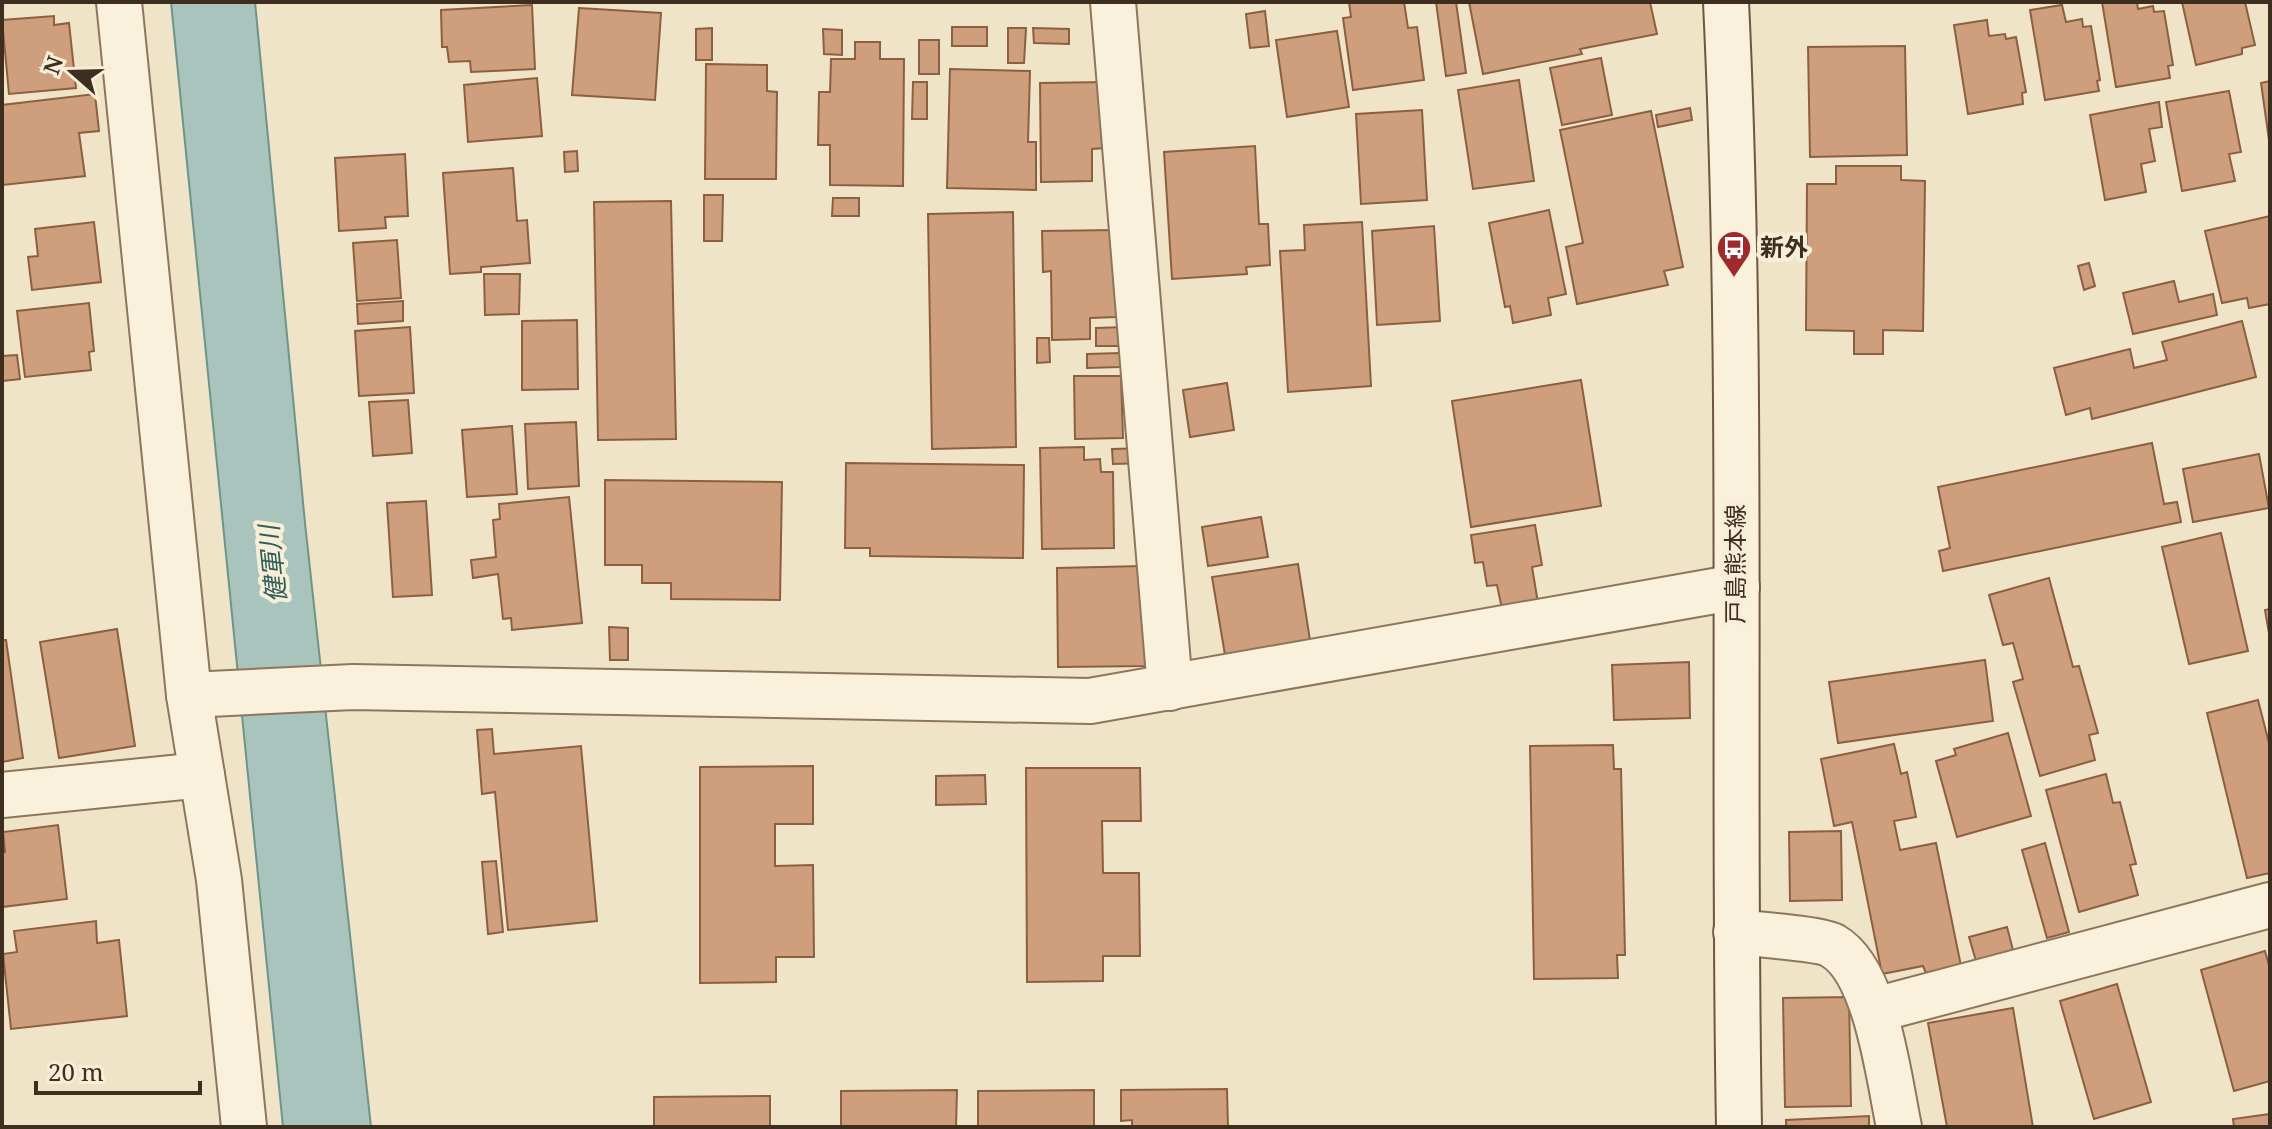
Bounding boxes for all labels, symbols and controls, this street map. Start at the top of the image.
north arrow [32,32,112,112]
text: N [35,52,69,78]
bus stop icon: 新外 [1715,229,1753,279]
place label: 新外 [1760,230,1808,263]
street label: 戸島熊本線 [1718,504,1751,624]
water label: 健軍川 [250,520,294,605]
scale bar [36,1045,200,1095]
text: 20 m [48,1055,104,1088]

